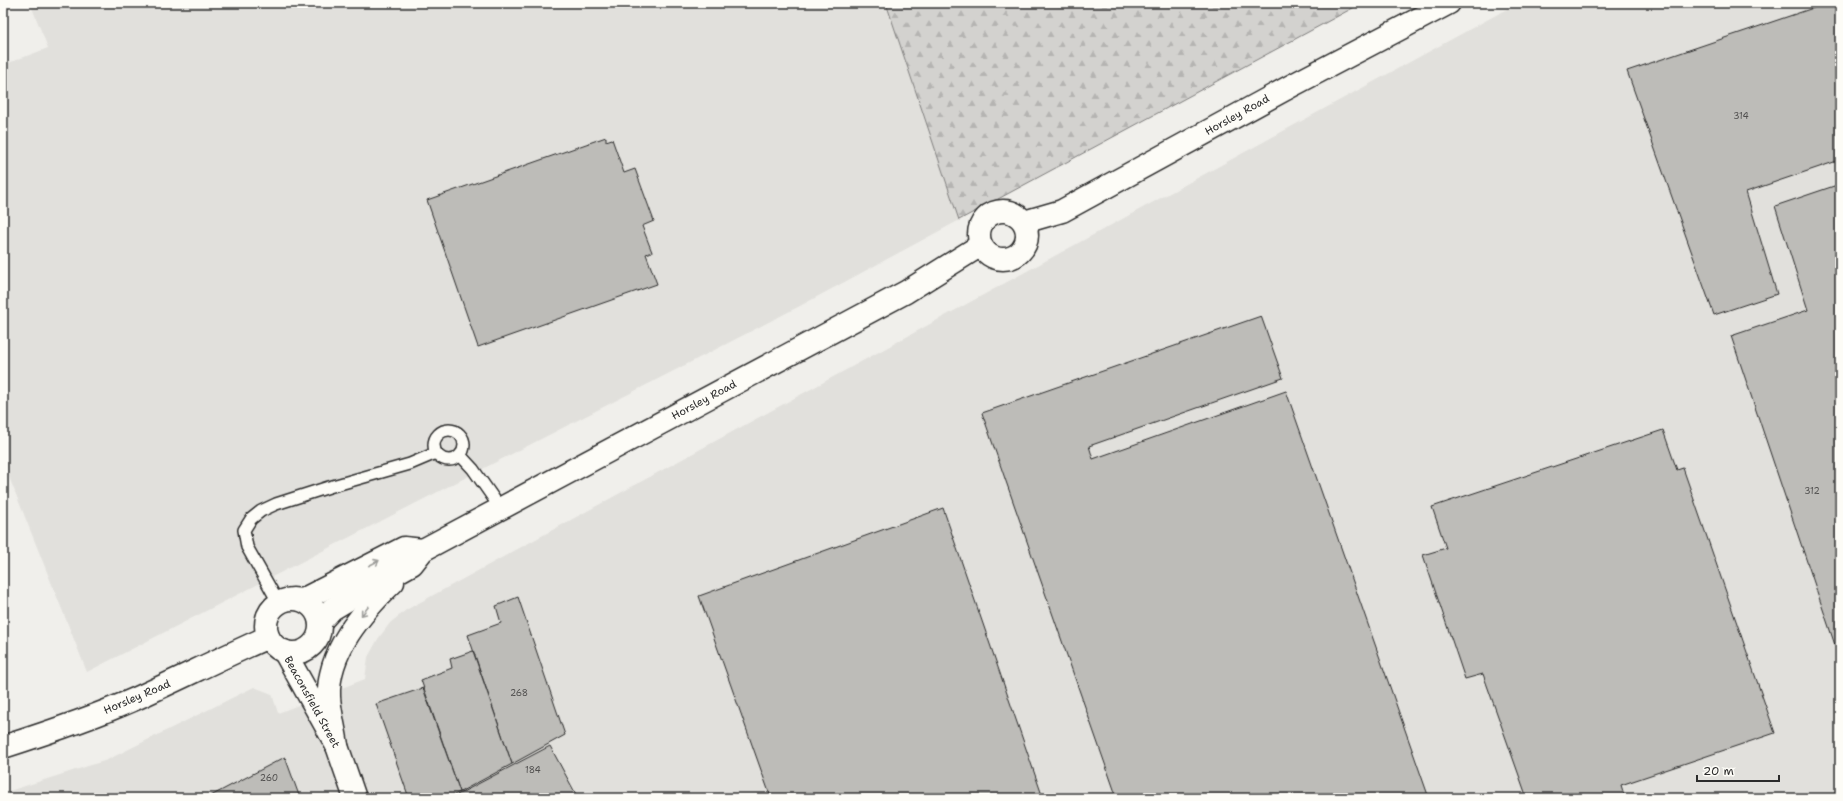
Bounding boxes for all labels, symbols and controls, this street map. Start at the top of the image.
street label: Horsley Road [1202,91,1272,139]
house number: 314 [1733,110,1749,122]
street label: Horsley Road [669,377,739,423]
house number: 312 [1804,485,1820,497]
one-way arrow [368,559,380,566]
one-way arrow [361,606,370,617]
street label: Beaconsfield Street [281,653,344,751]
street label: Horsley Road [101,676,173,718]
house number: 268 [510,687,528,699]
scale bar [1697,757,1779,783]
text: 20 m [1703,763,1734,779]
house number: 184 [525,764,541,776]
house number: 260 [260,772,278,784]

